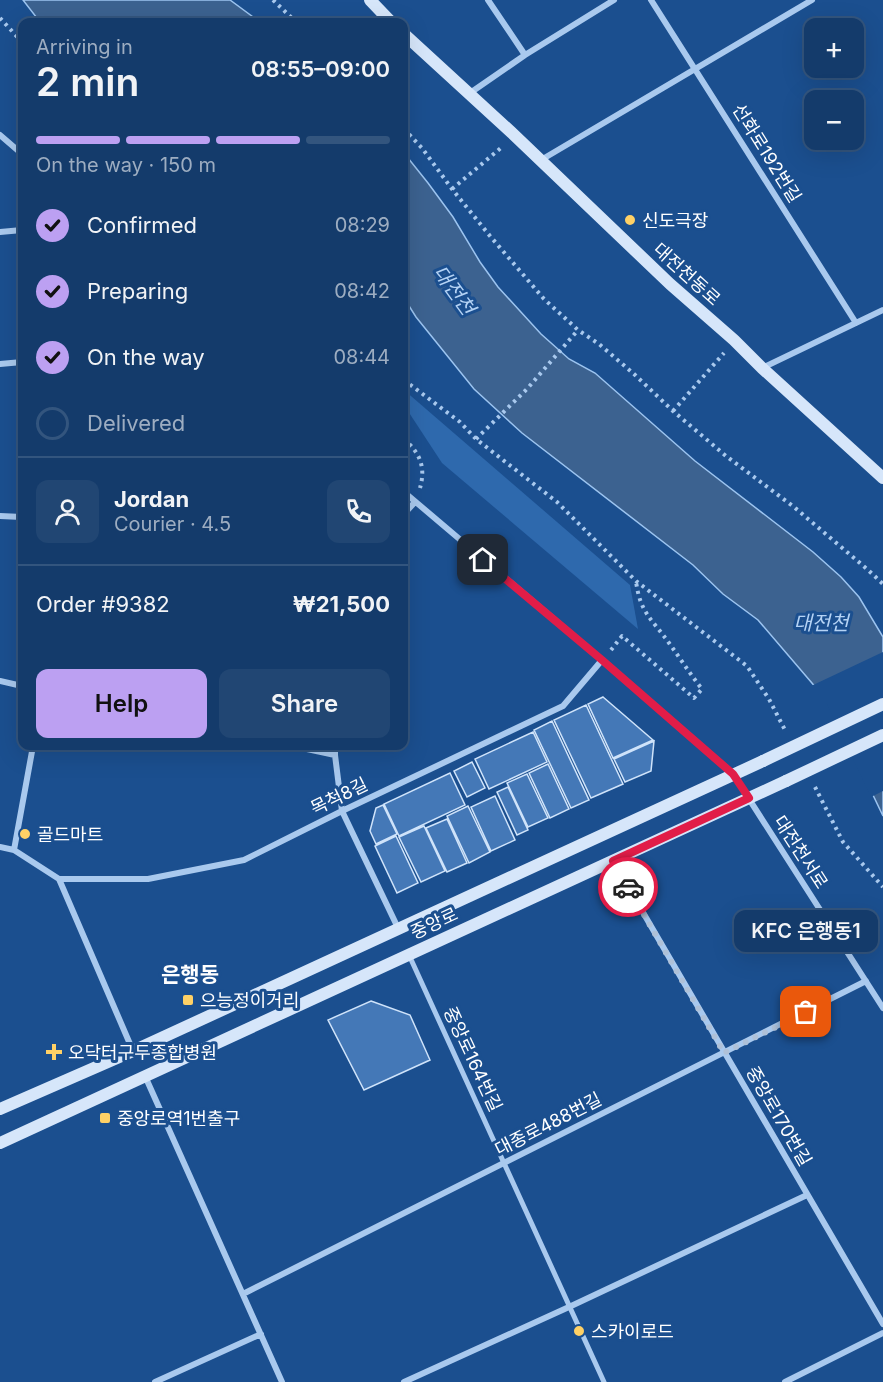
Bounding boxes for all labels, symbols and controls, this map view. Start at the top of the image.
map controls [804,18,864,150]
button: + [804,18,864,78]
text: Arriving in [36,35,133,59]
text: 08:55–09:00 [251,56,390,82]
text: 2 min [36,58,139,105]
button: − [804,90,864,150]
street label: 선화로192번길 [728,100,806,206]
text: On the way · 150 m [36,153,216,177]
icon: check [36,209,69,242]
place label: 신도극장 [642,210,708,231]
text: Confirmed [87,212,197,238]
text: 08:29 [335,213,390,237]
marker: 신도극장 [623,213,637,227]
street label: 대전천동로 [649,238,725,310]
water label: 대전천 [428,261,481,321]
icon: check [36,275,69,308]
text: Preparing [87,278,188,304]
text: 08:42 [334,279,390,303]
icon: check [36,341,69,374]
text: On the way [87,344,205,370]
text: 08:44 [333,345,390,369]
text: Delivered [87,410,185,436]
button: person [36,480,99,543]
button: phone [327,480,390,543]
text: Jordan [114,486,189,512]
text: Courier · 4.5 [114,512,231,536]
pin [457,534,508,585]
icon: home [466,543,499,576]
text: Order #9382 [36,591,170,617]
text: ₩21,500 [293,591,390,617]
water label: 대전천 [793,611,851,635]
button: Help [36,669,207,738]
button: Share [219,669,390,738]
street label: 목척8길 [307,773,371,819]
street label: 대전천서로 [770,812,832,892]
place label: 골드마트 [37,824,103,845]
marker: 골드마트 [18,827,32,841]
courier [598,857,658,917]
icon: car [612,871,645,904]
street label: 중앙로 [407,903,461,943]
callout: KFC 은행동1 [734,910,878,952]
text: KFC 은행동1 [751,919,861,943]
district label: 은행동 [161,962,219,987]
pin [780,986,831,1037]
place label: 으능정이거리 [200,990,299,1011]
marker: 으능정이거리 [181,993,195,1007]
icon: bag [789,995,822,1028]
street label: 중앙로164번길 [440,1003,506,1115]
place label: 오닥터구두종합병원 [68,1042,217,1063]
marker: 오닥터구두종합병원 [45,1043,63,1061]
street label: 중앙로170번길 [742,1063,816,1169]
street label: 대종로488번길 [491,1088,605,1160]
place label: 중앙로역1번출구 [117,1108,240,1129]
marker: 중앙로역1번출구 [98,1111,112,1125]
place label: 스카이로드 [591,1321,674,1342]
marker: 스카이로드 [572,1324,586,1338]

